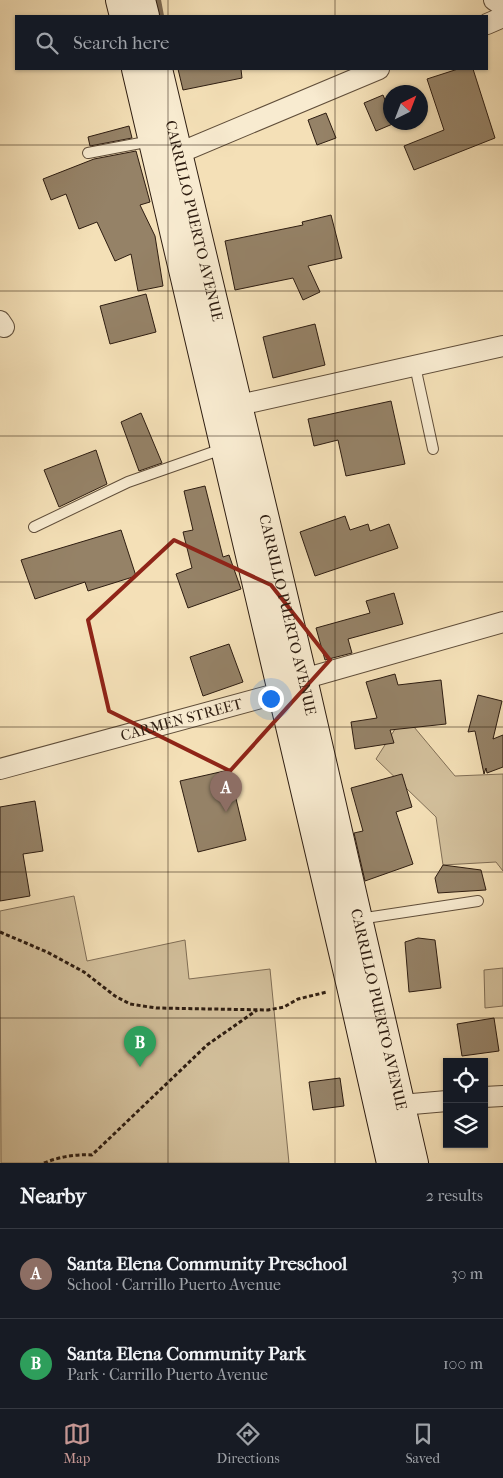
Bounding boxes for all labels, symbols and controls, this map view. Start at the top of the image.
search box [15,15,488,70]
icon: search [33,29,61,57]
text: Search here [73,32,169,54]
north arrow [383,85,428,130]
street label: CARRILLO PUERTO AVENUE [161,118,227,323]
street label: CARRILLO PUERTO AVENUE [255,512,320,717]
your location [258,686,284,712]
street label: CARMEN STREET [119,694,245,745]
pin: A [210,771,242,812]
street label: CARRILLO PUERTO AVENUE [347,907,411,1112]
pin: B [124,1026,156,1067]
map controls [443,1058,488,1148]
button: locate [443,1058,488,1103]
button: layers [443,1103,488,1148]
text: Nearby [20,1184,86,1208]
text: 2 results [426,1186,483,1205]
text: Santa Elena Community Preschool [67,1253,347,1275]
text: A [31,1264,41,1283]
text: 30 m [451,1264,483,1283]
text: School · Carrillo Puerto Avenue [67,1275,281,1294]
text: Santa Elena Community Park [67,1343,306,1365]
text: B [31,1354,41,1373]
text: 100 m [443,1354,483,1373]
text: Park · Carrillo Puerto Avenue [67,1365,268,1384]
tab: Map [63,1420,91,1467]
tab: Directions [217,1420,280,1467]
tab: Saved [405,1420,440,1467]

